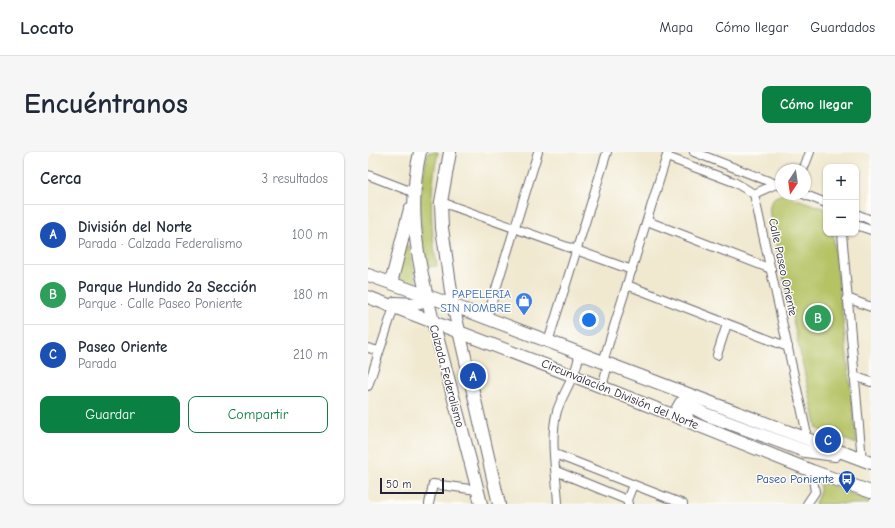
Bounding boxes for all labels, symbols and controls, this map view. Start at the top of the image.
text: Locato [20,17,74,39]
text: Mapa [660,19,693,36]
text: Cómo llegar [715,19,788,36]
text: Guardados [810,19,875,36]
button: Cómo llegar [762,86,871,123]
text: Encuéntranos [24,88,188,120]
north arrow [775,164,811,200]
map controls [823,164,859,236]
button: + [823,164,859,200]
text: Cerca [40,169,82,188]
text: 3 resultados [262,171,328,186]
button: − [823,200,859,236]
street label: Calle Paseo Oriente [766,217,800,317]
text: División del Norte [78,218,192,236]
text: A [49,227,57,242]
text: 100 m [292,227,328,242]
text: Parada · Calzada Federalismo [78,236,242,251]
text: Parque Hundido 2a Sección [78,278,257,296]
text: B [49,287,57,302]
text: 180 m [293,287,328,302]
place label: PAPELERIA SIN NOMBRE [440,287,511,315]
shop icon: PAPELERIA SIN NOMBRE [514,291,534,316]
text: Parque · Calle Paseo Poniente [78,296,242,311]
pin: B [805,303,831,333]
your location [579,310,599,330]
street label: Calzada Federalismo [427,323,467,429]
text: Paseo Oriente [78,338,167,356]
text: C [49,347,57,362]
text: 210 m [293,347,328,362]
text: Parada [78,356,117,371]
street label: Circunvalación División del Norte [539,356,701,432]
pin: A [460,361,486,391]
button: Guardar [40,396,180,433]
button: Compartir [188,396,328,433]
pin: C [815,425,841,455]
bus stop icon: Paseo Poniente [837,469,857,494]
place label: Paseo Poniente [757,472,834,486]
scale bar [380,476,444,495]
text: 50 m [386,478,411,491]

